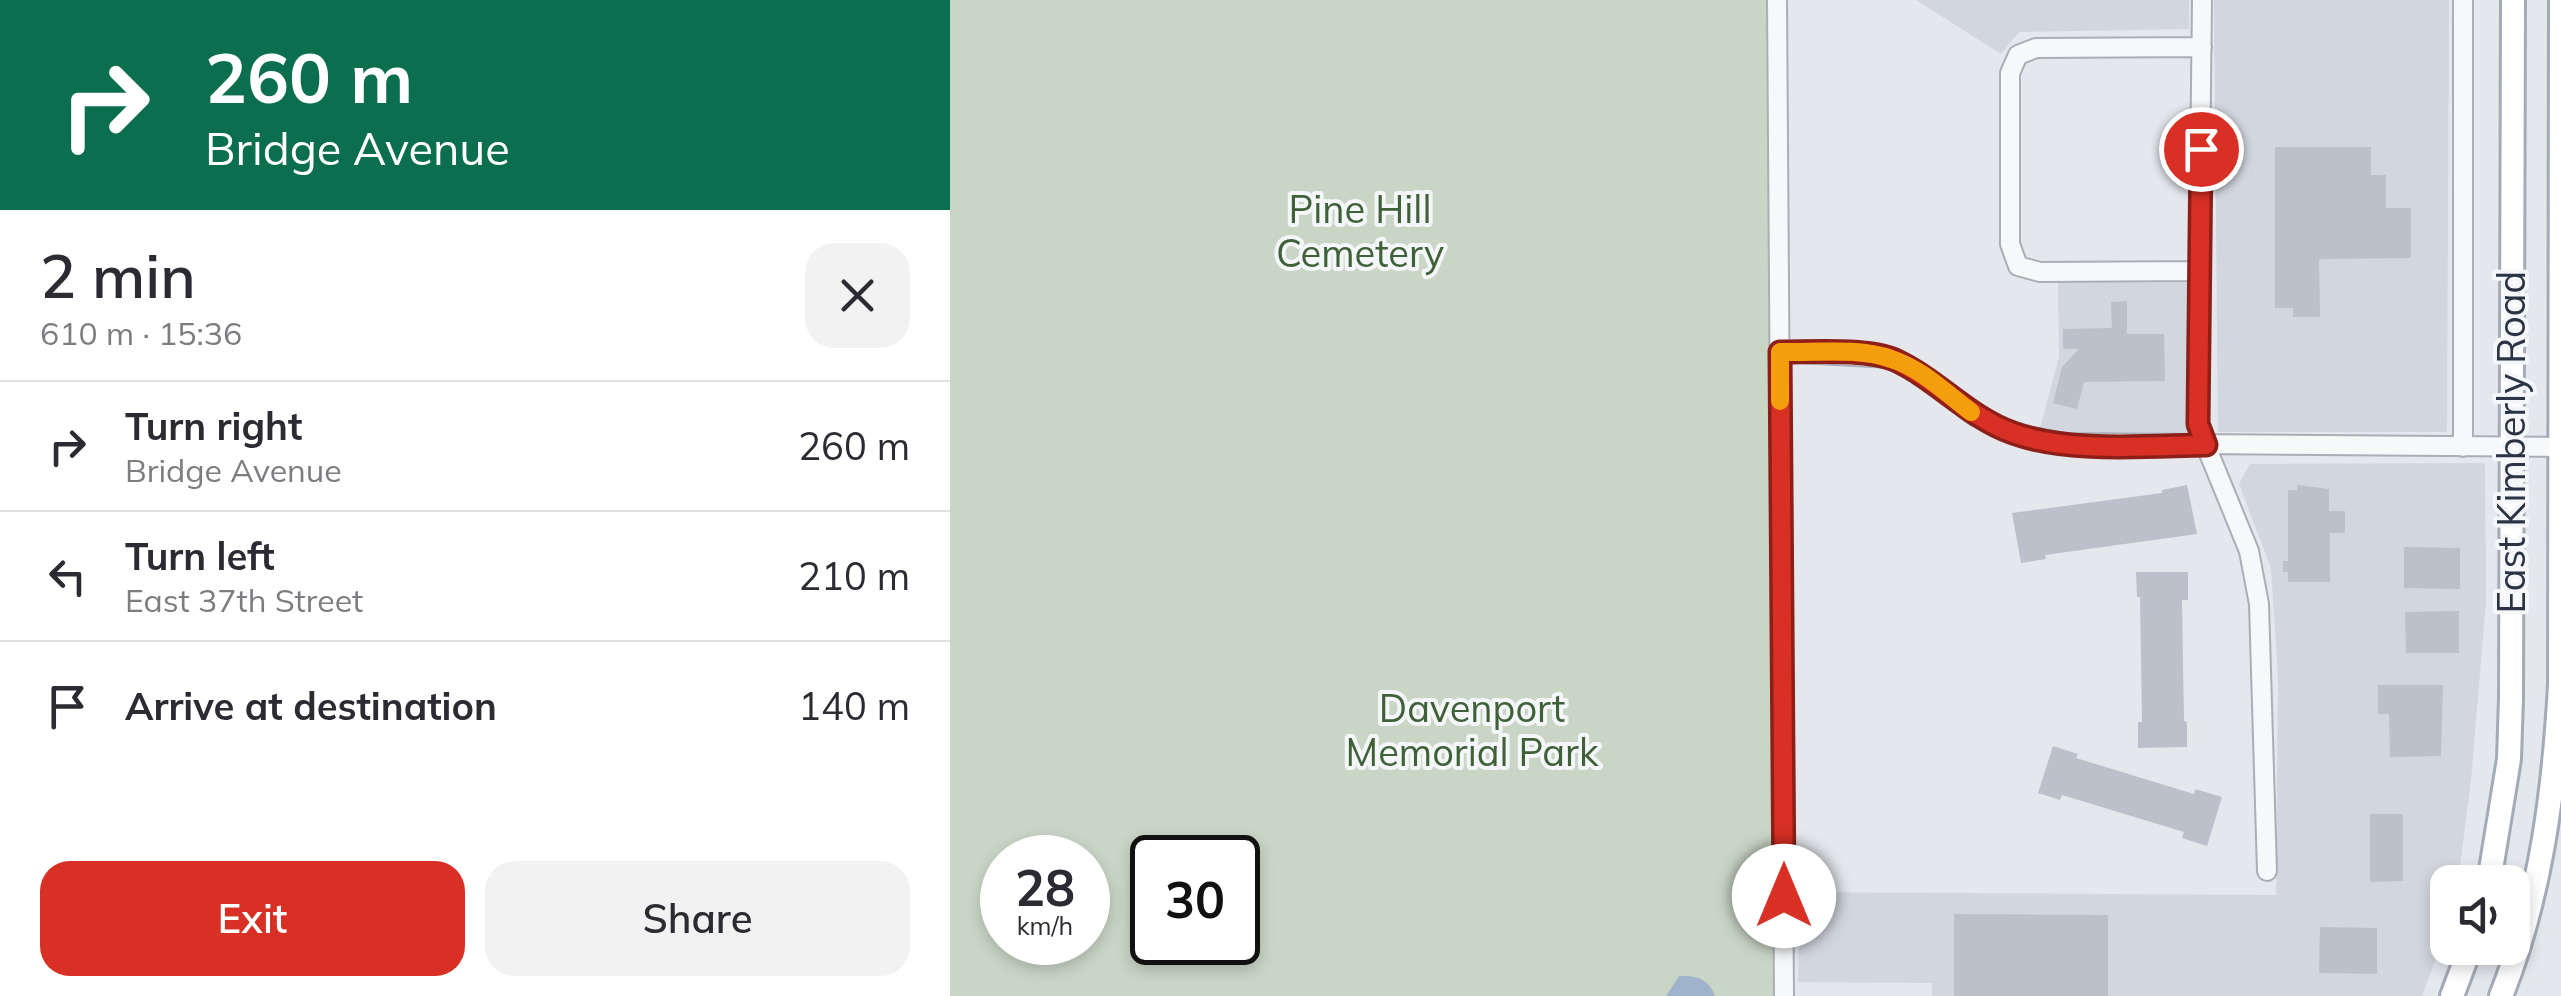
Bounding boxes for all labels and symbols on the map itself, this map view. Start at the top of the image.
pin [2159,107,2244,192]
park label: Pine Hill Cemetery [1276,185,1444,277]
street label: East Kimberly Road [2487,271,2535,613]
park label: Davenport Memorial Park [1346,684,1599,776]
speed limit sign: 30 [1130,835,1260,965]
position arrow [1732,844,1836,948]

